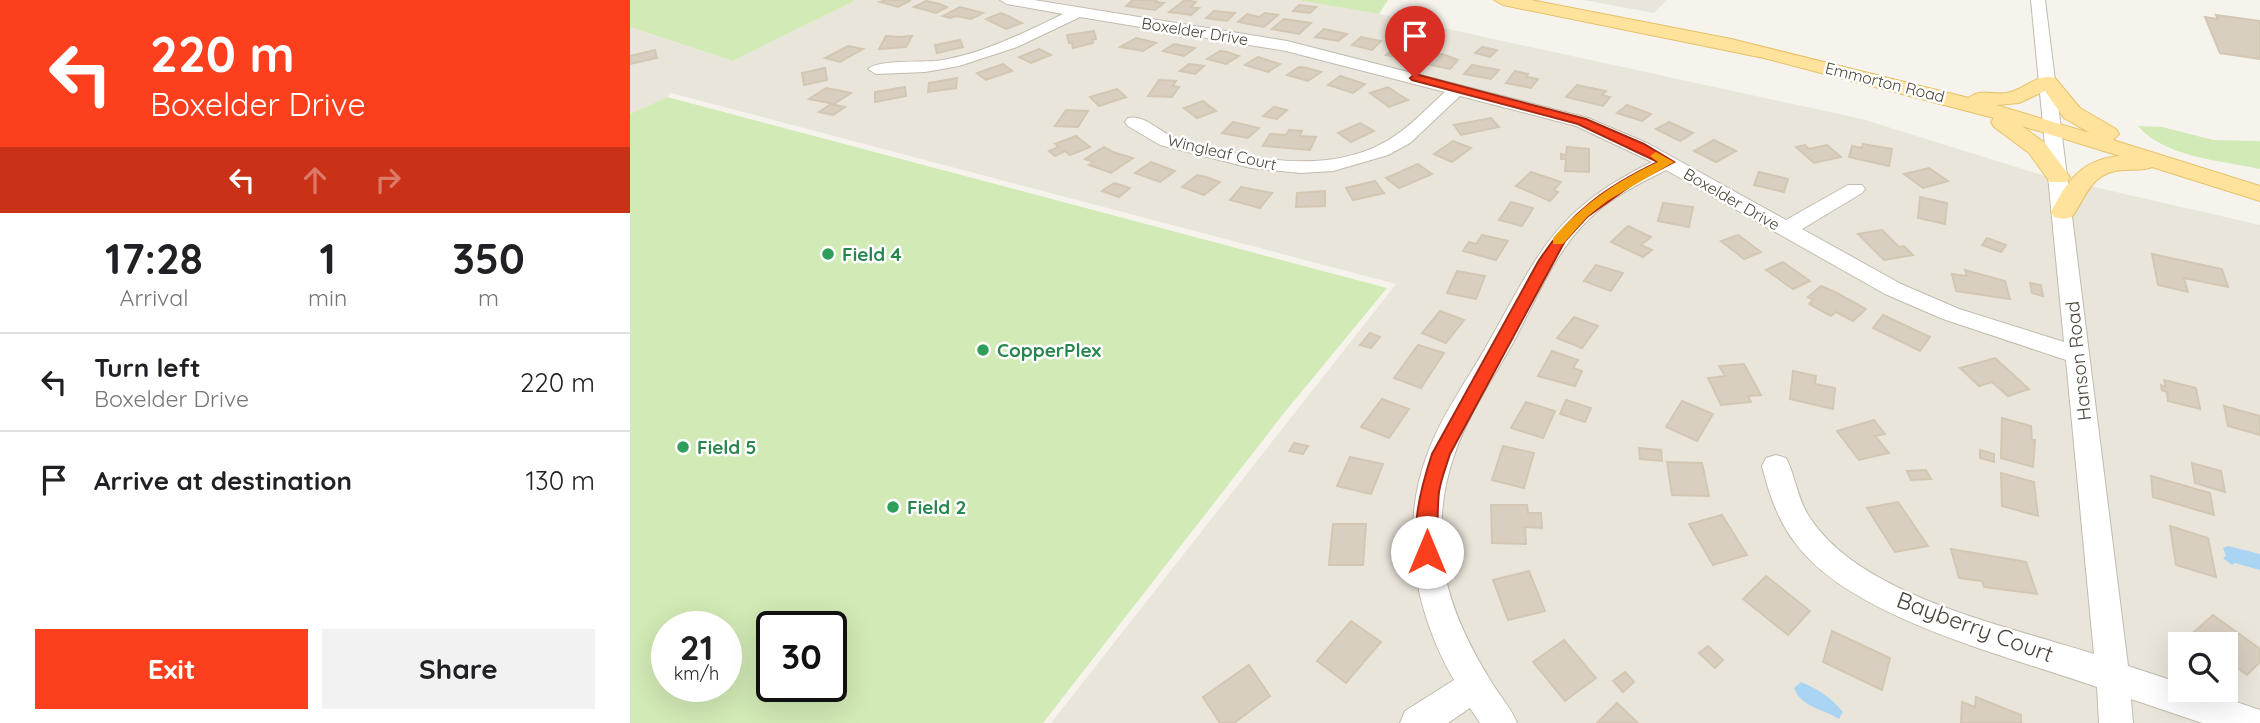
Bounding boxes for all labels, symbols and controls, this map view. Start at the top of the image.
pin [1385,6,1445,78]
street label: Boxelder Drive [1140,13,1250,49]
icon: arrive [1396,17,1434,55]
text: 220 m [150,23,295,84]
icon: left [35,28,126,119]
street label: Emmorton Road [1823,57,1947,107]
text: Boxelder Drive [150,84,366,124]
street label: Wingleaf Court [1165,130,1279,174]
icon: left [223,161,261,199]
icon: ahead [296,161,334,199]
icon: right [369,161,407,199]
street label: Boxelder Drive [1680,163,1784,235]
text: 17:28 [105,232,203,285]
text: 1 [319,232,336,285]
text: 350 [452,232,525,285]
place label: Field 4 [842,242,902,266]
marker: Field 4 [820,246,836,262]
text: Arrival [120,283,188,312]
text: min [308,283,347,312]
text: m [478,283,499,312]
street label: Hanson Road [2060,300,2096,422]
place label: CopperPlex [997,338,1101,362]
marker: CopperPlex [975,342,991,358]
text: Turn left [94,351,201,384]
icon: left [35,363,73,401]
text: 220 m [520,366,595,399]
text: Boxelder Drive [94,384,249,413]
place label: Field 5 [697,435,757,459]
marker: Field 5 [675,439,691,455]
icon: arrive [35,461,73,499]
text: Arrive at destination [94,464,352,497]
text: 130 m [525,464,595,497]
place label: Field 2 [907,495,966,519]
marker: Field 2 [885,499,901,515]
position arrow [1390,515,1464,589]
street label: Bayberry Court [1893,585,2058,668]
speed limit sign: 30 [756,611,847,702]
text: 21 [680,625,713,669]
button: Exit [35,629,308,709]
button: Share [322,629,595,709]
map controls [2168,632,2238,702]
button: search [2168,632,2238,702]
text: km/h [674,662,719,685]

